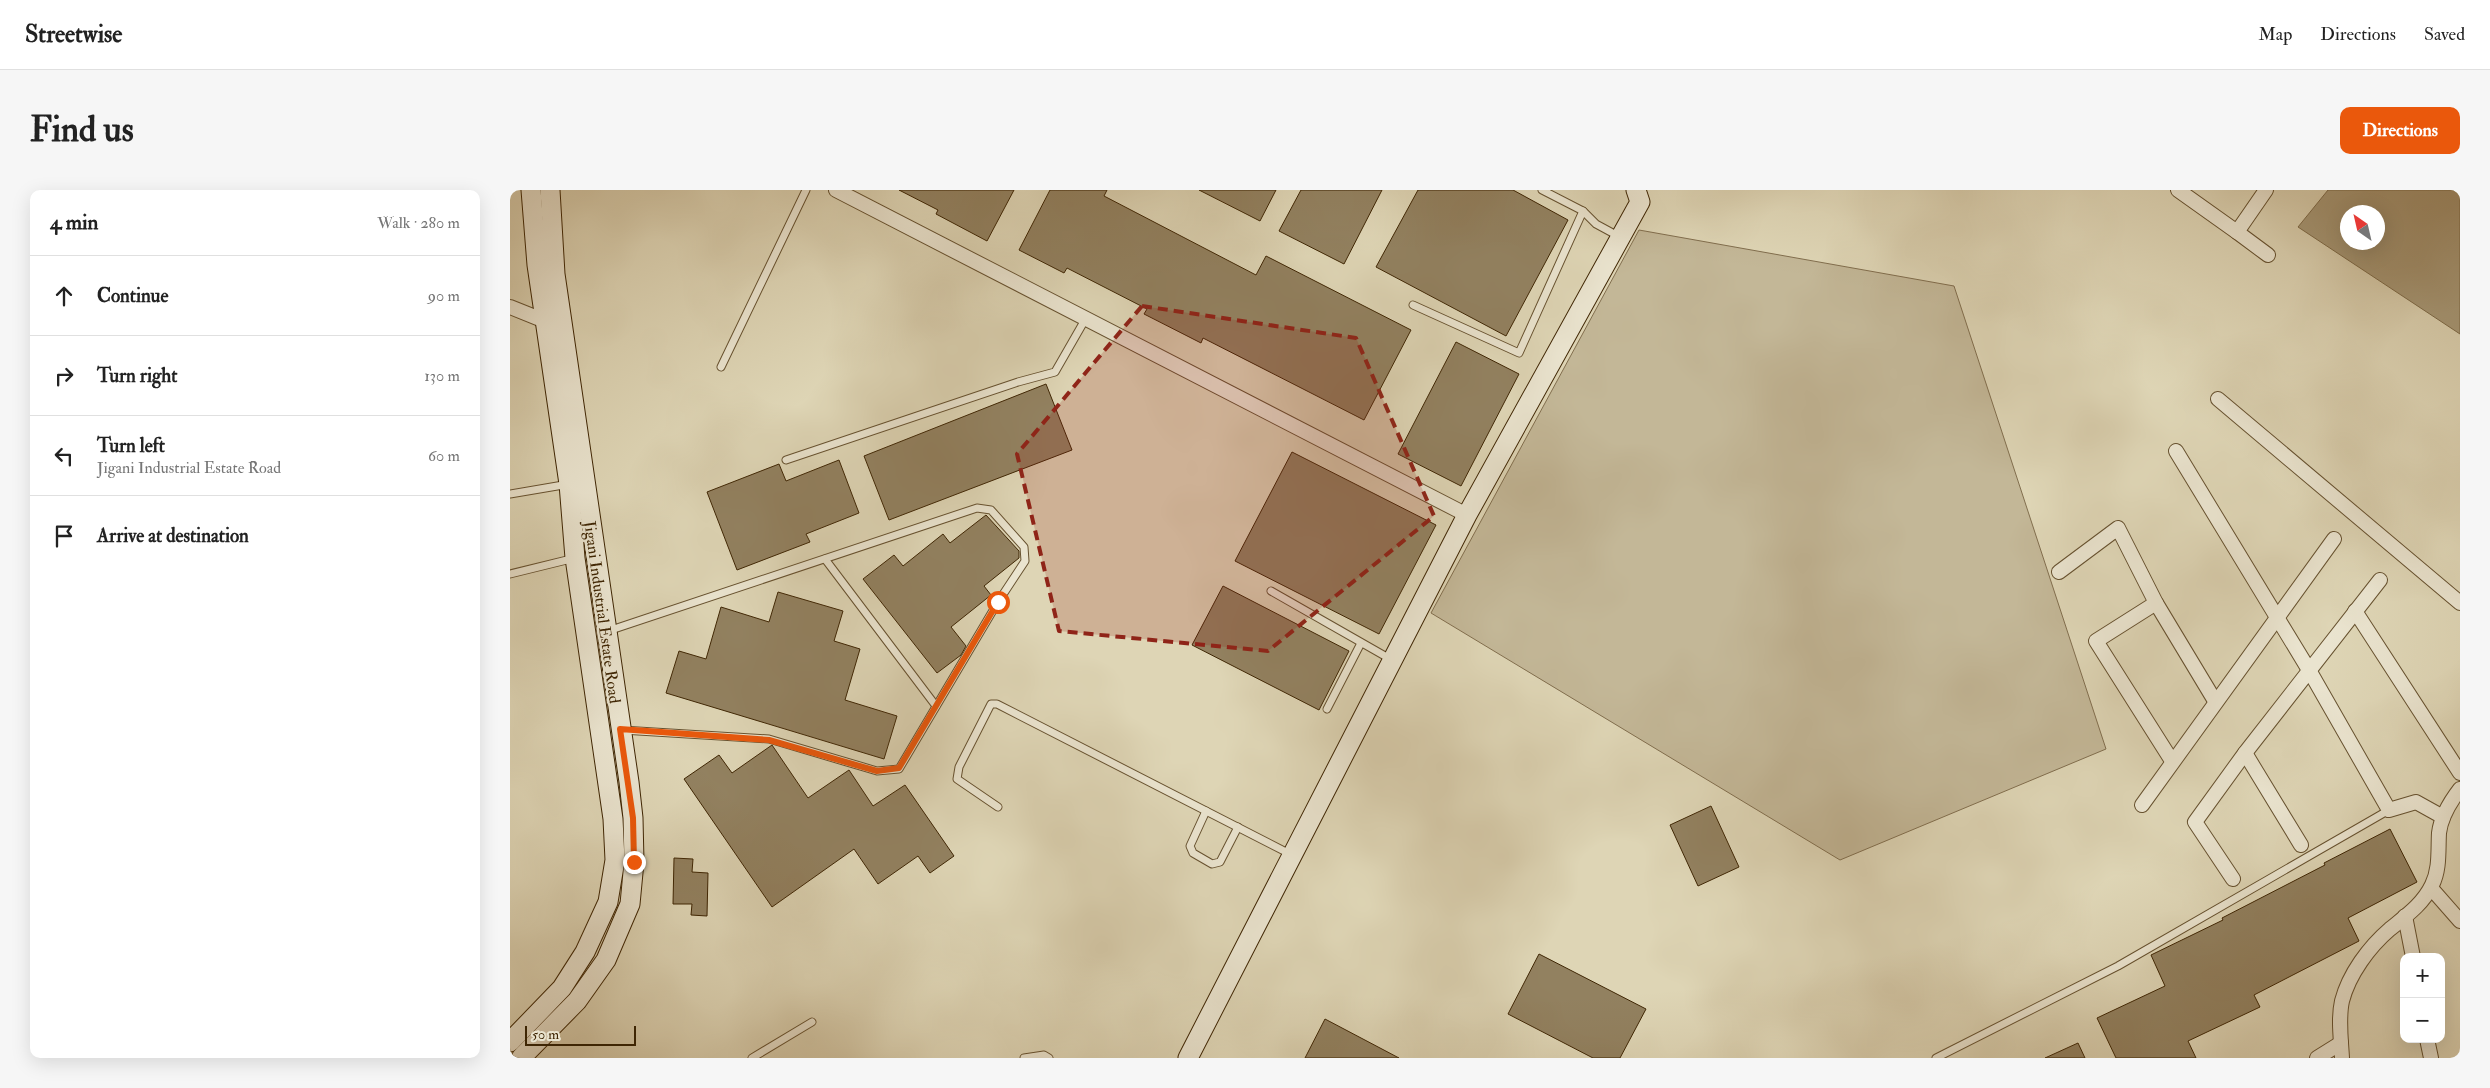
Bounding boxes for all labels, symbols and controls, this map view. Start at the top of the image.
text: Streetwise [25,19,122,50]
text: Map [2259,23,2292,46]
text: Directions [2320,23,2396,46]
text: Saved [2424,23,2465,46]
button: Directions [2340,107,2460,154]
text: Find us [30,108,134,152]
north arrow [2340,205,2385,250]
text: 4 min [50,209,98,236]
text: Walk · 280 m [377,213,460,233]
icon: ahead [50,282,78,310]
text: Continue [97,284,168,308]
text: 90 m [428,286,460,306]
icon: right [50,362,78,390]
text: Turn right [97,364,177,388]
text: 130 m [424,366,460,386]
text: Turn left [97,434,165,458]
icon: left [50,442,78,470]
text: 60 m [428,446,460,466]
text: Jigani Industrial Estate Road [97,458,281,478]
street label: Jigani Industrial Estate Road [578,519,625,705]
icon: arrive [50,522,78,550]
text: Arrive at destination [97,524,249,548]
route start [987,591,1010,614]
route end [623,851,646,874]
map controls [2400,953,2445,1043]
button: + [2400,953,2445,998]
button: − [2400,998,2445,1043]
scale bar [525,1023,636,1046]
text: 50 m [532,1026,559,1043]

